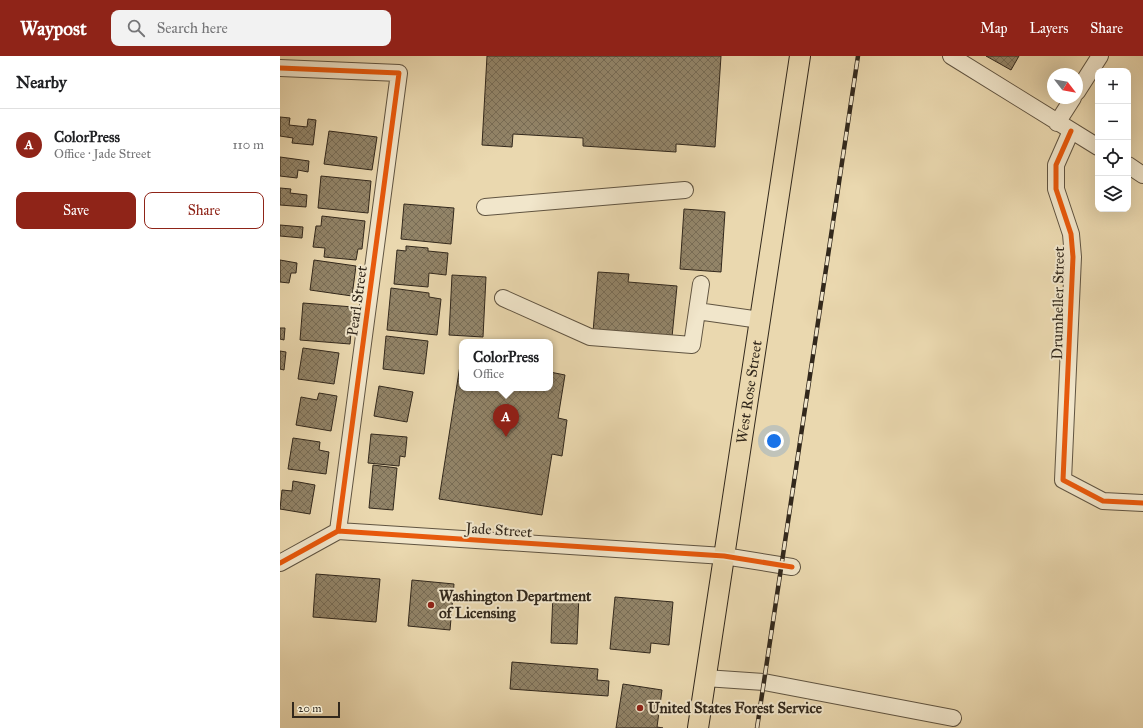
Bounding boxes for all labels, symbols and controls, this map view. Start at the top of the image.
search box [111,10,391,46]
text: Waypost [20,17,87,40]
icon: search [125,17,147,39]
text: Search here [157,19,228,37]
text: Map [980,20,1008,37]
text: Layers [1030,20,1068,37]
text: Share [1090,20,1123,37]
north arrow [1047,68,1083,104]
map controls [1095,68,1131,212]
button: + [1095,68,1131,104]
text: Nearby [16,72,67,93]
button: − [1095,104,1131,140]
text: ColorPress [54,128,120,146]
text: A [25,137,33,153]
text: 110 m [232,137,264,153]
button: locate [1095,140,1131,176]
text: Office · Jade Street [54,146,151,162]
button: layers [1095,176,1131,212]
button: Save [16,192,136,229]
button: Share [144,192,264,229]
street label: Drumheller Street [1048,246,1068,360]
street label: Pearl Street [343,264,371,337]
street label: West Rose Street [732,338,766,445]
popup [459,339,553,391]
text: ColorPress [473,348,539,366]
text: Office [473,366,504,382]
pin: A [493,404,519,437]
your location [764,431,784,451]
street label: Jade Street [463,519,533,542]
place label: Washington Department of Licensing [439,587,592,623]
marker: Washington Department of Licensing [426,600,436,610]
place label: United States Forest Service [648,699,823,717]
scale bar [292,700,340,719]
text: 20 m [298,702,321,715]
marker: United States Forest Service [635,703,645,713]

